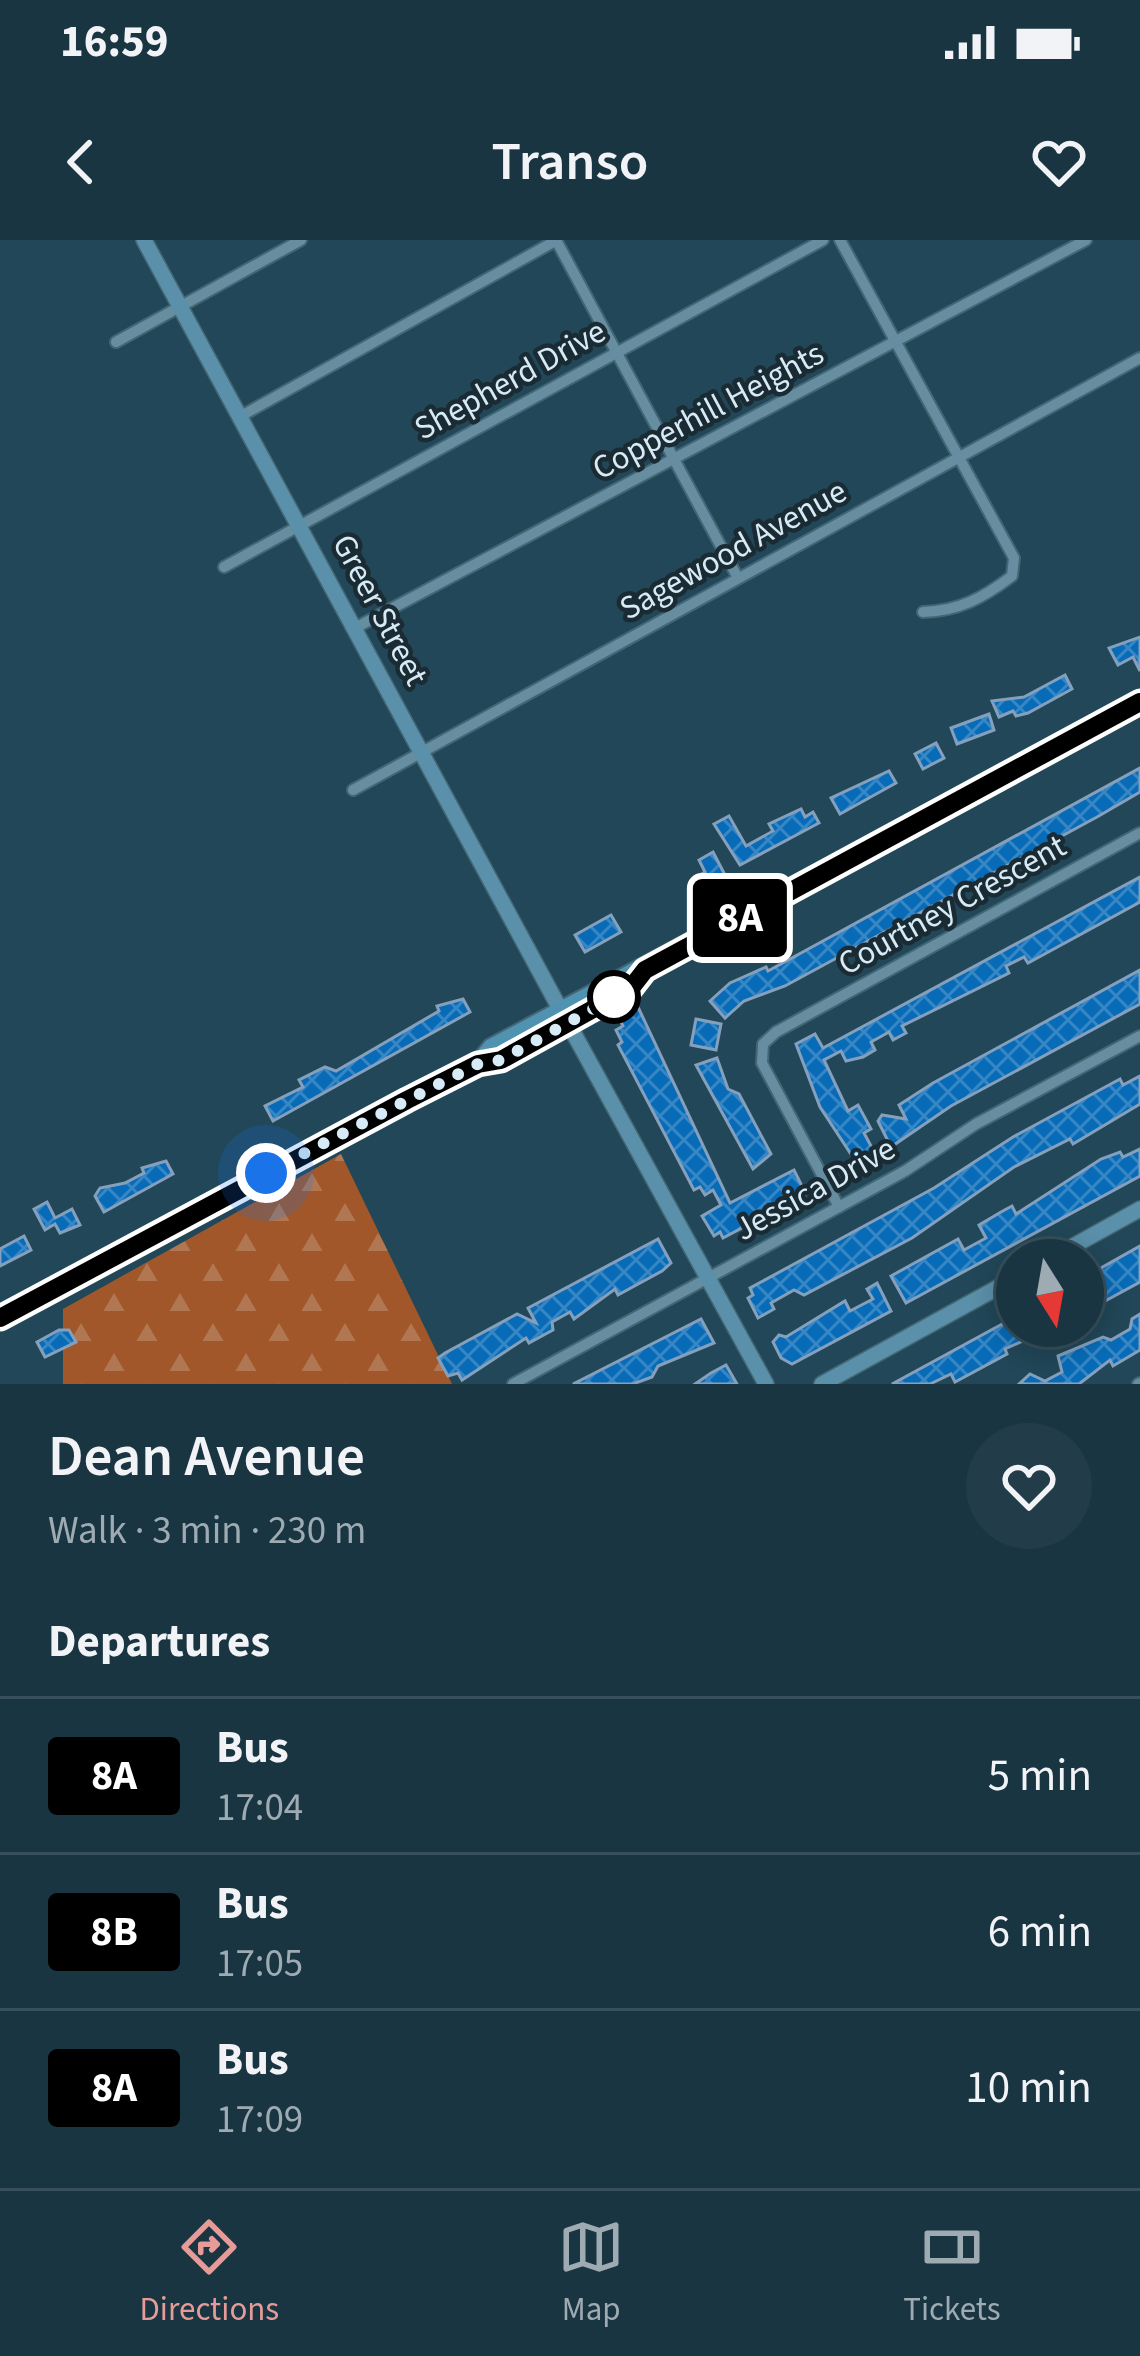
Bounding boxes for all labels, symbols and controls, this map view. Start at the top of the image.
text: 16:59 [60,10,169,74]
text: Transo [492,124,648,201]
icon: back [48,129,114,195]
icon: heart [1026,129,1092,195]
street label: Shepherd Drive [406,308,614,452]
street label: Copperhill Heights [584,330,832,492]
street label: Sagewood Avenue [611,468,855,632]
street label: Greer Street [321,526,439,694]
street label: Courtney Crescent [830,823,1074,987]
line badge: 8A [686,879,794,957]
text: 8A [717,888,763,948]
unlabelled marker [589,972,639,1022]
street label: Jessica Drive [726,1125,904,1253]
your location [236,1143,296,1203]
north arrow [996,1239,1104,1347]
map controls [996,1239,1104,1347]
text: Dean Avenue [48,1417,365,1498]
button: heart [966,1423,1092,1549]
text: Walk · 3 min · 230 m [48,1503,366,1559]
text: Departures [48,1610,270,1674]
text: Bus [216,1716,289,1780]
text: 5 min [988,1744,1092,1808]
text: 8A [91,1746,137,1806]
text: 17:04 [216,1780,303,1836]
text: Bus [216,1872,289,1936]
text: 6 min [988,1900,1092,1964]
text: 8B [90,1902,138,1962]
text: 17:05 [216,1936,303,1992]
text: Bus [216,2028,289,2092]
text: 10 min [965,2056,1092,2120]
text: 8A [91,2058,137,2118]
text: 17:09 [216,2092,303,2148]
tab: Directions [140,2214,279,2333]
tab: Map [558,2214,624,2333]
tab: Tickets [903,2214,1000,2333]

